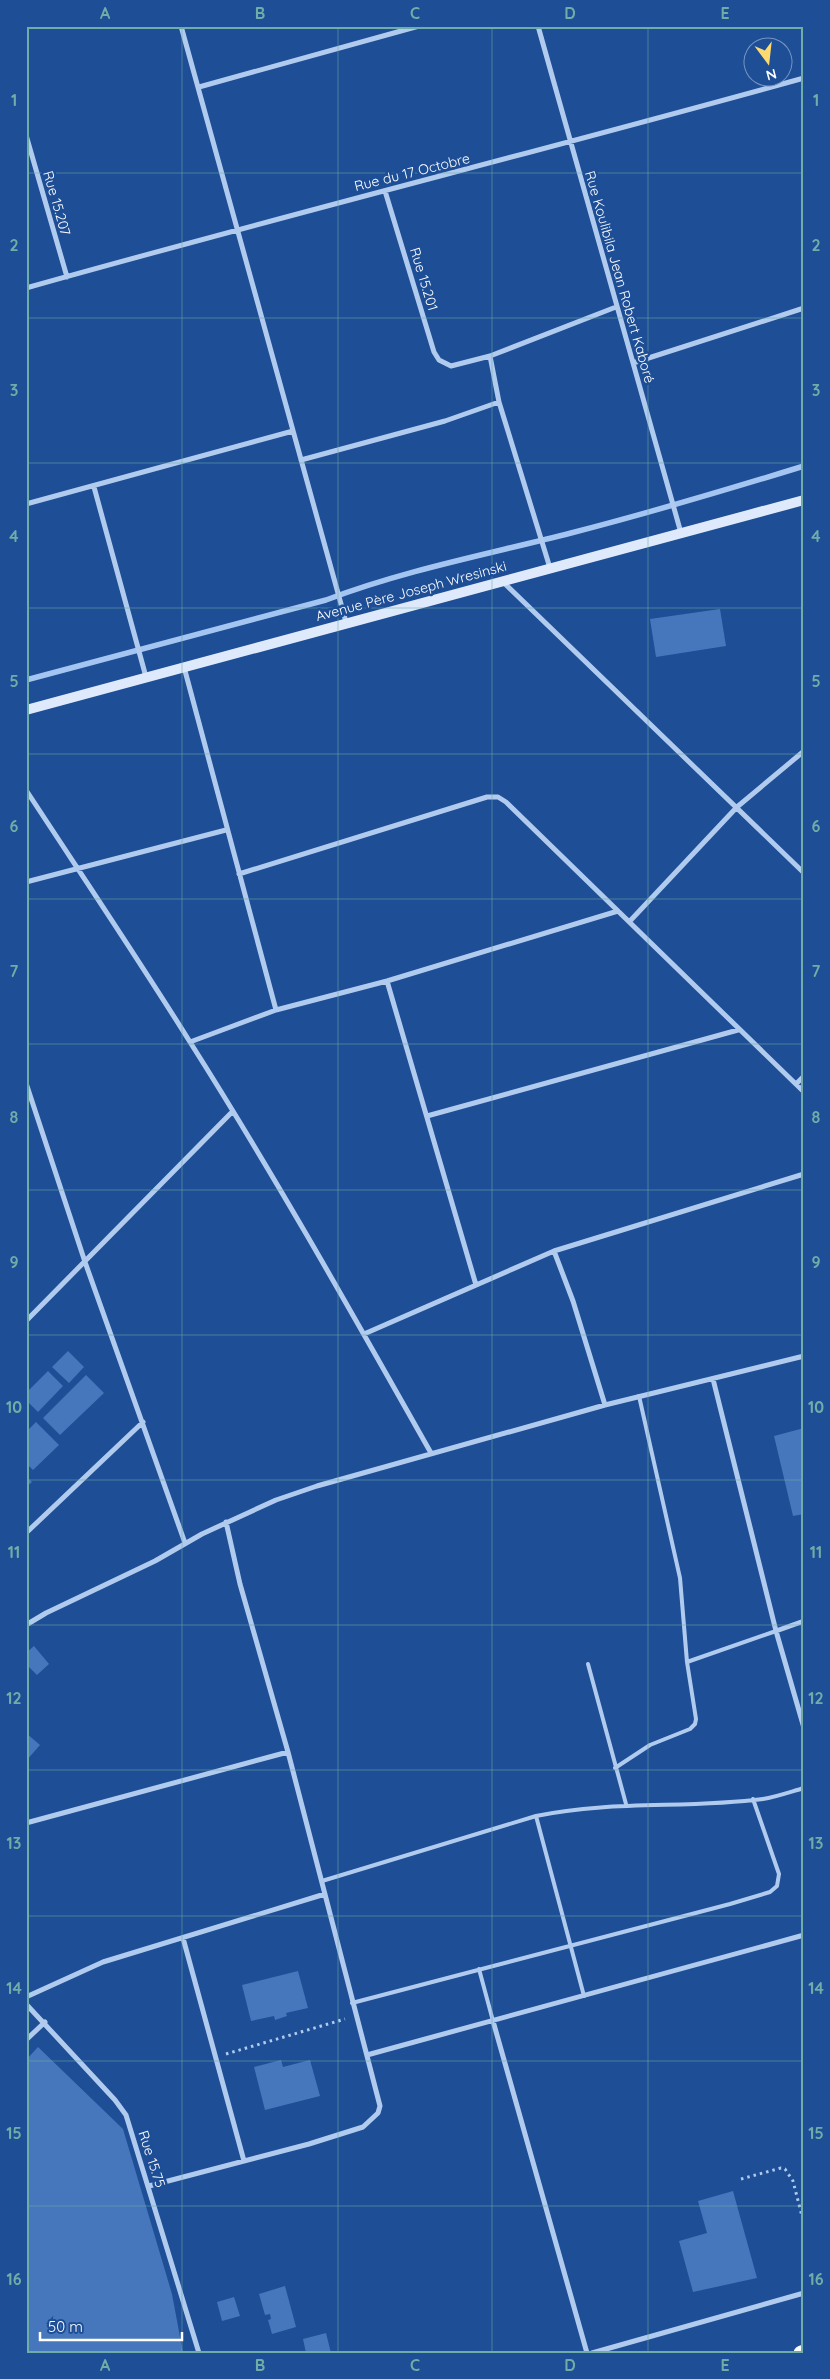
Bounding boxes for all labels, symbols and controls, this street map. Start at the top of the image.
text: A [100,3,111,23]
text: B [255,3,265,23]
text: C [410,3,420,23]
text: D [564,3,576,23]
text: E [720,3,730,23]
north arrow [742,38,792,88]
text: N [764,65,779,85]
text: 1 [11,90,17,110]
text: 1 [813,90,819,110]
street label: Rue du 17 Octobre [352,149,472,195]
street label: Rue 15.207 [39,169,75,237]
street label: Rue Koulibila Jean Robert Kaboré [581,169,659,385]
text: 2 [9,235,19,255]
text: 2 [811,235,821,255]
street label: Rue 15.201 [406,245,442,313]
text: 3 [10,380,18,400]
text: 3 [812,380,820,400]
text: 4 [9,526,19,546]
text: 4 [811,526,821,546]
street label: Avenue Père Joseph Wresinski [314,557,508,625]
text: 5 [9,671,19,691]
text: 5 [811,671,821,691]
text: 6 [10,816,19,836]
text: 6 [812,816,821,836]
text: 7 [10,961,19,981]
text: 7 [812,961,821,981]
text: 8 [10,1107,19,1127]
text: 8 [812,1107,821,1127]
text: 9 [9,1252,19,1272]
text: 9 [811,1252,821,1272]
text: 10 [6,1397,22,1417]
text: 10 [808,1397,824,1417]
text: 11 [8,1542,20,1562]
text: 11 [810,1542,822,1562]
text: 12 [6,1688,22,1708]
text: 12 [808,1688,824,1708]
text: 13 [7,1833,21,1853]
text: 13 [809,1833,823,1853]
text: 14 [6,1978,22,1998]
text: 14 [808,1978,824,1998]
text: 15 [6,2123,22,2143]
text: 15 [808,2123,824,2143]
street label: Rue 15.75 [134,2128,170,2190]
text: 16 [6,2269,22,2289]
text: 16 [808,2269,824,2289]
scale bar [40,2309,182,2341]
text: 50 m [48,2317,83,2336]
text: A [100,2355,111,2375]
text: B [255,2355,265,2375]
text: C [410,2355,420,2375]
text: D [564,2355,576,2375]
text: E [720,2355,730,2375]

